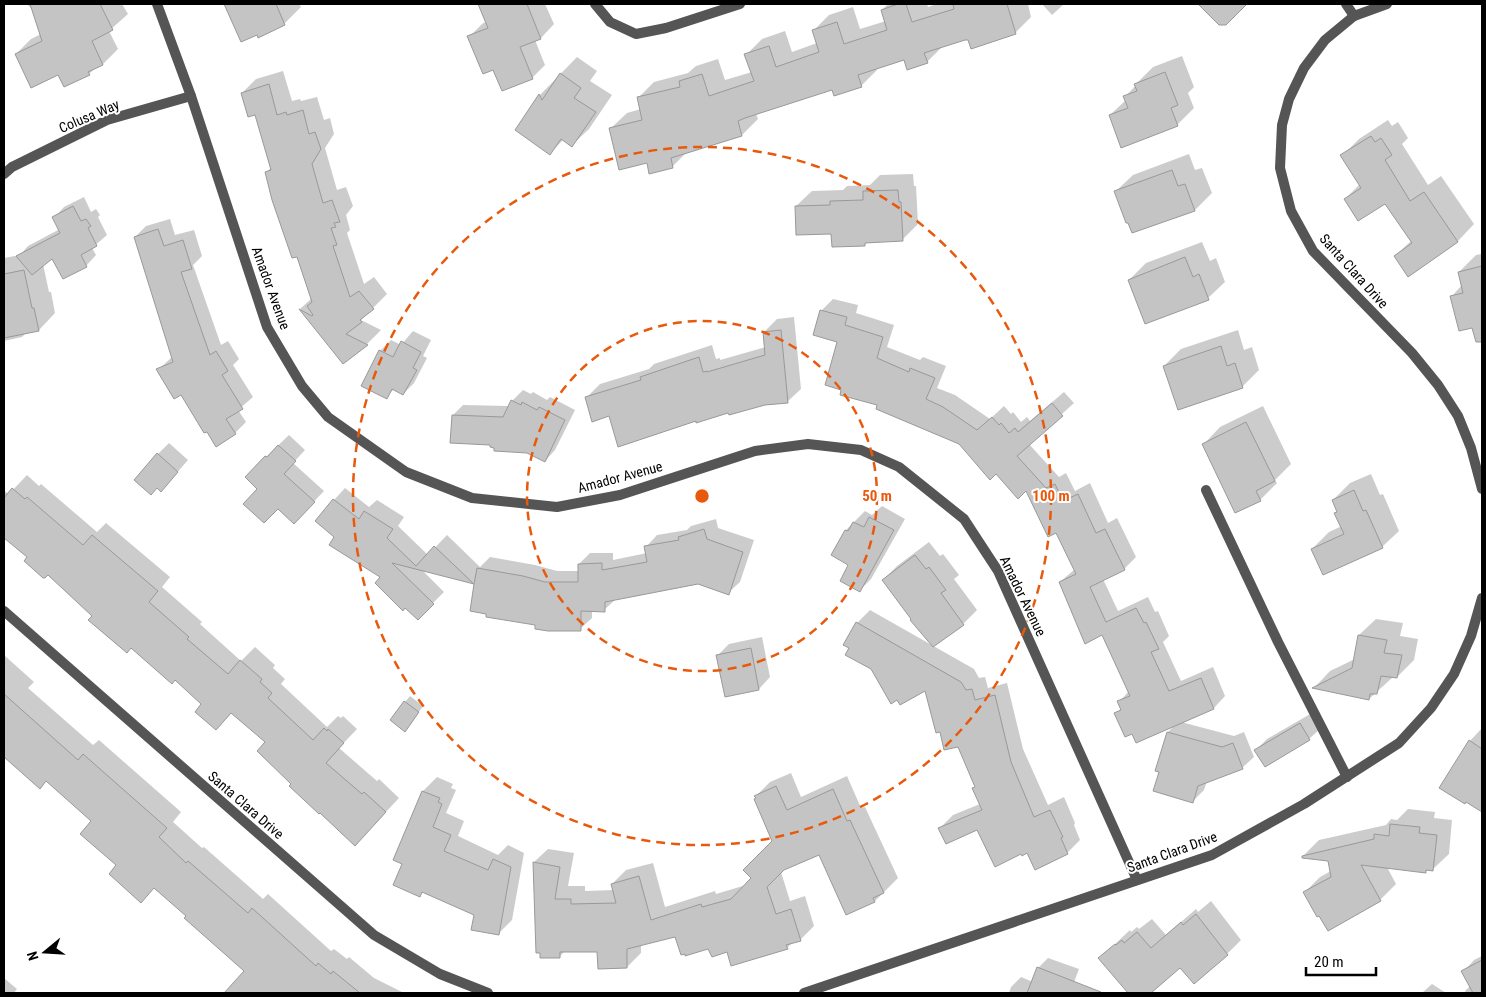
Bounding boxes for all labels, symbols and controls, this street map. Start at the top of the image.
street label: Colusa Way [56,96,122,136]
street label: Santa Clara Drive [1316,231,1392,312]
street label: Amador Avenue [249,244,294,332]
street label: Amador Avenue [576,458,665,496]
centre of rings [693,487,711,505]
text: 50 m [862,487,892,505]
text: 100 m [1032,487,1070,505]
street label: Amador Avenue [997,553,1049,639]
street label: Santa Clara Drive [205,768,287,842]
street label: Santa Clara Drive [1125,828,1220,876]
north arrow [20,927,70,977]
scale bar [1306,944,1376,976]
text: N [24,949,42,963]
text: 20 m [1314,953,1344,971]

